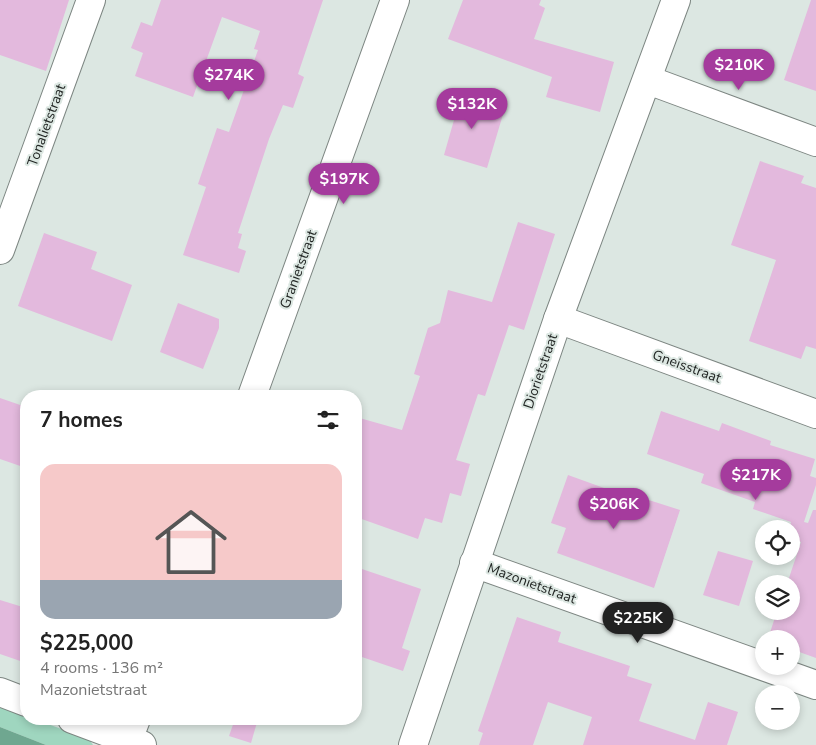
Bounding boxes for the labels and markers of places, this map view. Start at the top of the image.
pin: $210K [704,48,774,91]
pin: $274K [194,58,264,101]
pin: $132K [437,88,507,130]
pin: $197K [309,162,379,205]
pin: $217K [721,458,791,501]
pin: $206K [579,488,649,530]
pin: $225K [603,602,673,644]

